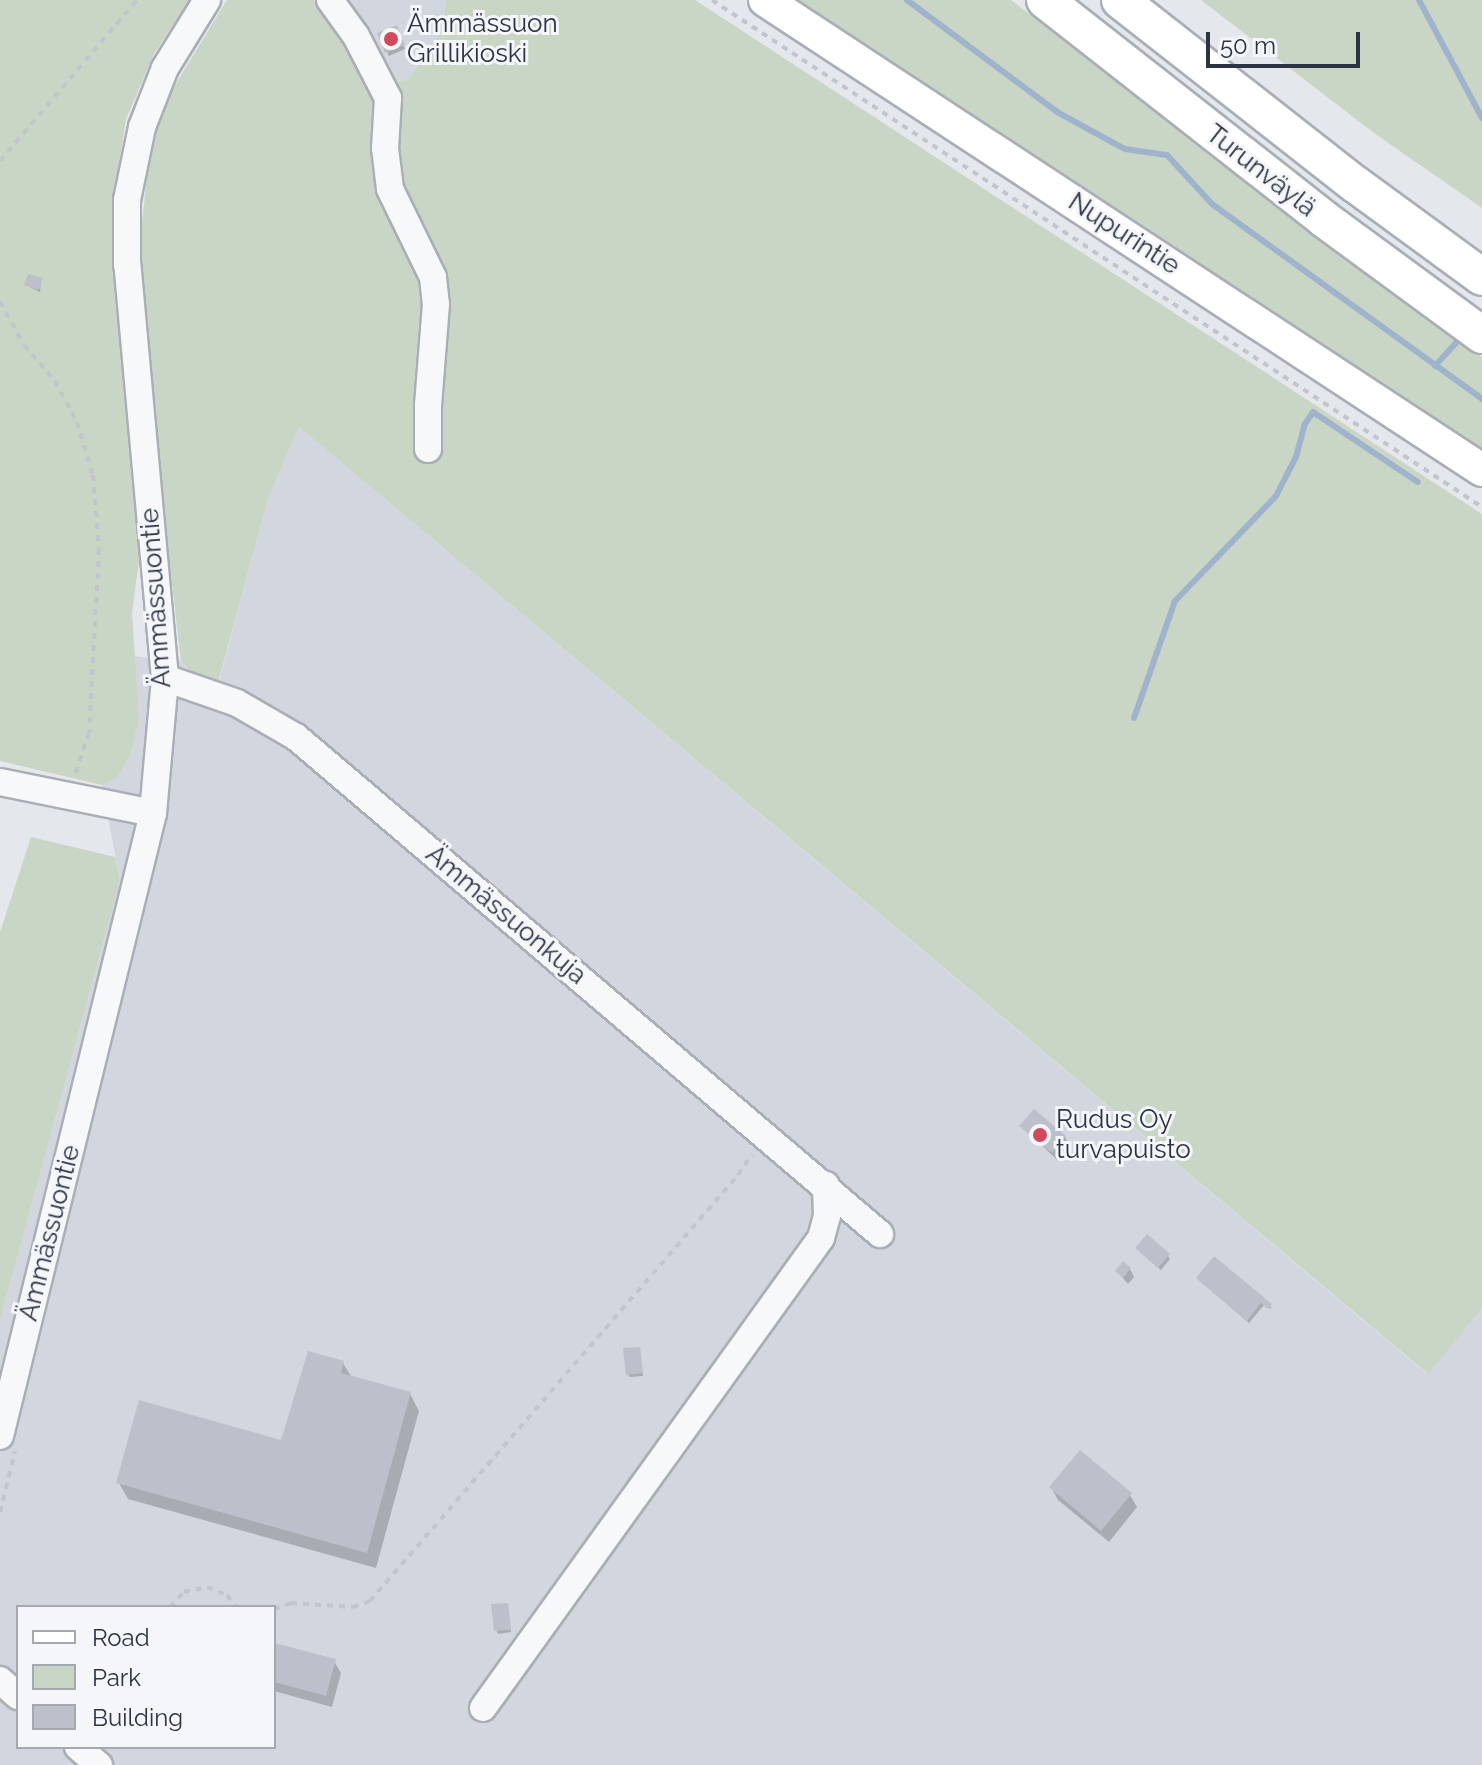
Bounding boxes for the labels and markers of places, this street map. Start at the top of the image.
place label: Ämmässuon Grillikioski [407,8,558,70]
marker: Ämmässuon Grillikioski [382,30,400,48]
place label: Rudus Oy turvapuisto [1056,1104,1191,1166]
marker: Rudus Oy turvapuisto [1031,1126,1049,1144]

